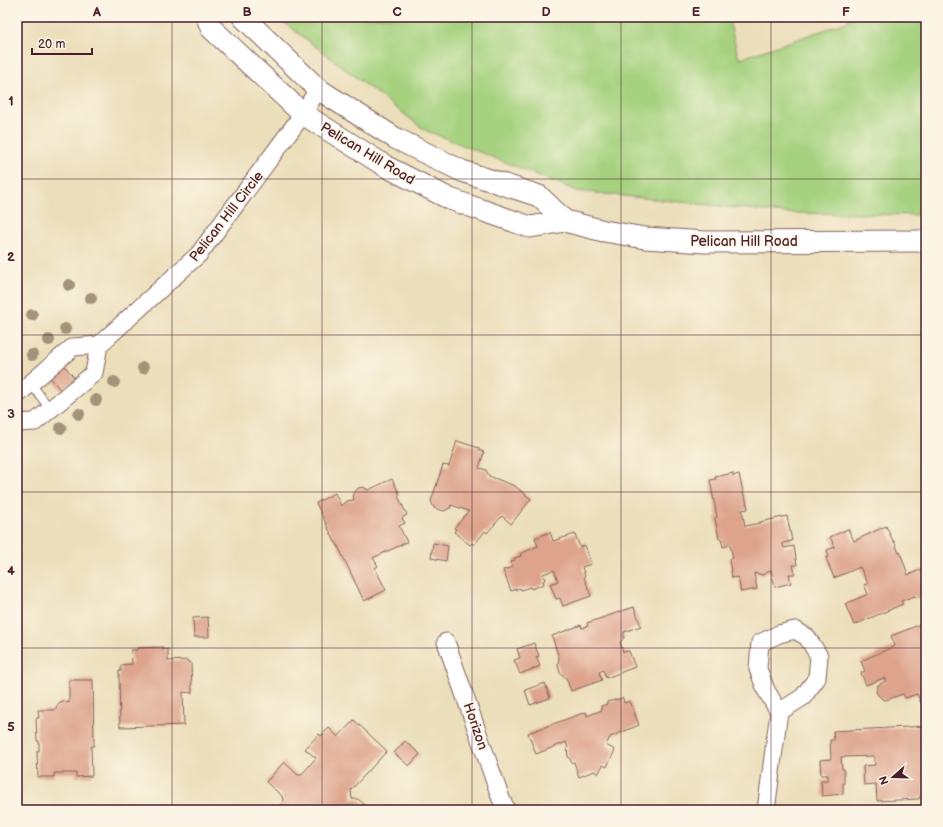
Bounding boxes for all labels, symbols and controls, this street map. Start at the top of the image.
text: A [92,4,101,20]
text: B [242,4,252,20]
text: C [392,4,402,20]
text: D [541,4,551,20]
text: E [692,4,701,20]
text: F [842,4,850,20]
scale bar [32,30,92,56]
text: 20 m [38,37,65,52]
text: 1 [8,93,14,109]
street label: Pelican Hill Road [317,118,418,188]
street label: Pelican Hill Circle [186,168,267,265]
street label: Pelican Hill Road [690,233,798,250]
text: 2 [7,249,15,265]
text: 3 [7,406,15,422]
text: 4 [7,563,15,579]
street label: Horizon [460,700,492,752]
text: 5 [7,719,15,735]
north arrow [873,757,913,797]
text: N [877,774,892,786]

